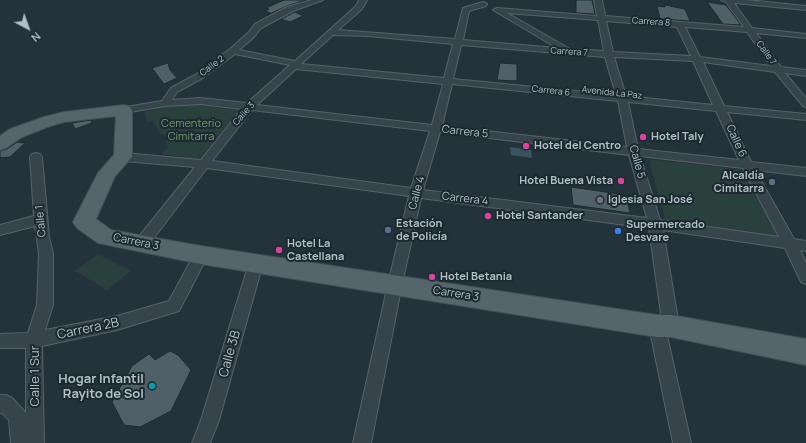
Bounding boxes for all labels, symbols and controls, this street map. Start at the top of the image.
north arrow [8,8,48,48]
street label: Carrera 8 [632,15,670,29]
text: N [28,29,44,46]
street label: Calle 7 [754,39,778,67]
street label: Carrera 7 [550,45,588,59]
street label: Calle 2 [198,53,226,79]
street label: Carrera 6 [531,84,571,98]
street label: Avenida La Paz [581,84,643,102]
street label: Calle 3 [231,100,257,128]
park label: Cementerio Cimitarra [161,117,221,143]
street label: Carrera 5 [441,123,489,141]
street label: Calle 6 [723,123,749,159]
place label: Hotel Taly [651,130,704,144]
marker: Hotel Taly [638,132,648,142]
place label: Hotel del Centro [534,139,621,153]
marker: Hotel del Centro [521,141,531,151]
street label: Calle 5 [626,144,648,180]
place label: Alcaldía Cimitarra [714,169,764,195]
place label: Hotel Buena Vista [519,174,613,188]
street label: Calle 4 [406,175,428,211]
marker: Hotel Buena Vista [616,176,626,186]
marker: Alcaldía Cimitarra [767,177,777,187]
street label: Carrera 4 [441,190,489,208]
place label: Iglesia San José [608,193,693,207]
marker: Iglesia San José [595,195,605,205]
street label: Calle 1 [33,204,49,238]
place label: Hotel Santander [496,209,583,223]
marker: Hotel Santander [483,211,493,221]
place label: Estación de Policía [396,217,447,243]
place label: Supermercado Desvare [626,218,705,244]
marker: Estación de Policía [383,225,393,235]
marker: Supermercado Desvare [613,226,623,236]
street label: Carrera 3 [112,231,160,253]
place label: Hotel La Castellana [287,237,344,263]
marker: Hotel La Castellana [274,245,284,255]
place label: Hotel Betania [440,270,512,284]
marker: Hotel Betania [427,272,437,282]
street label: Carrera 3 [432,284,480,304]
street label: Carrera 2B [56,315,120,343]
street label: Calle 3B [216,329,244,379]
street label: Calle 1 Sur [27,346,43,406]
place label: Hogar Infantil Rayito de Sol [58,371,144,402]
marker: Hogar Infantil Rayito de Sol [147,381,157,391]

